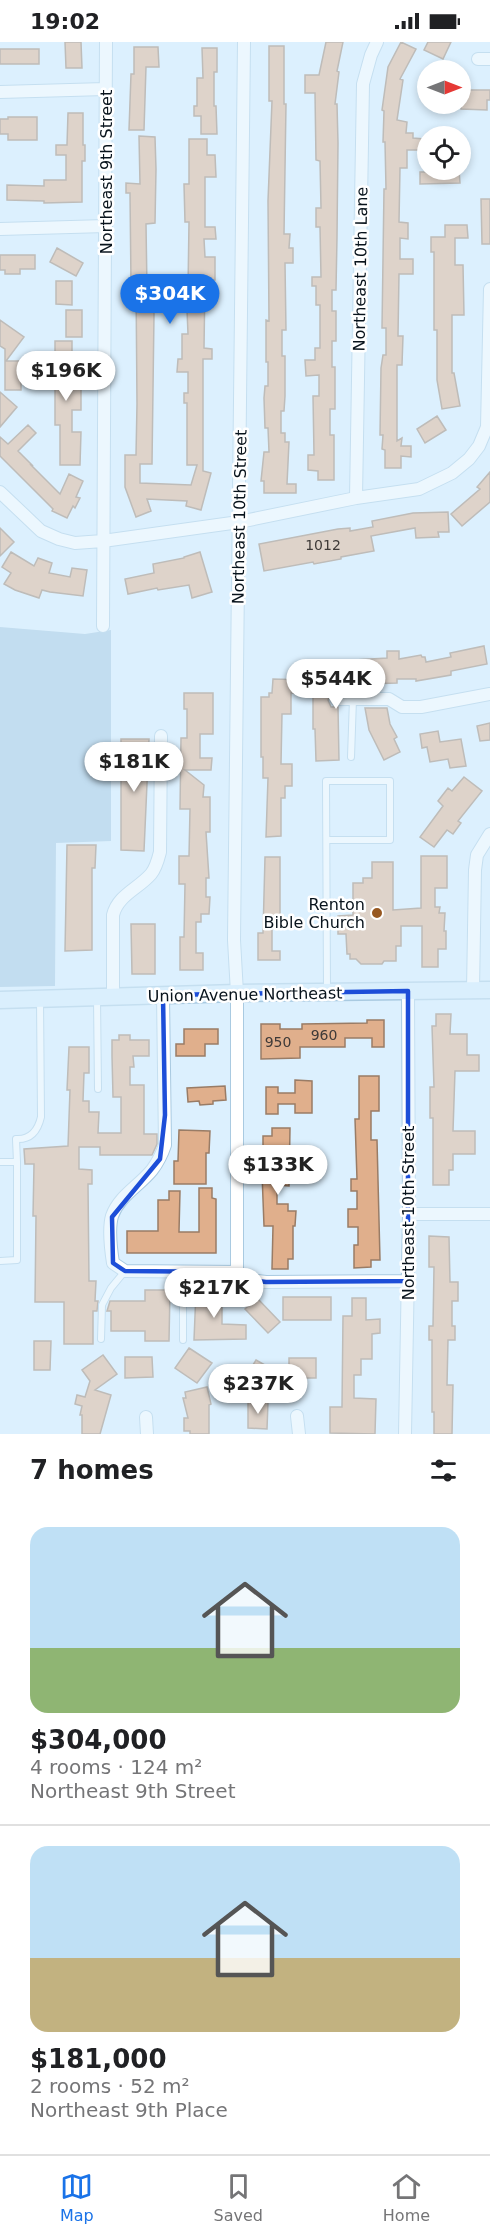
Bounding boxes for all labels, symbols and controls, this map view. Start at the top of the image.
text: 19:02 [30,9,100,34]
north arrow [417,60,471,114]
map controls [417,60,471,180]
street label: Northeast 9th Street [97,90,116,254]
button: locate [417,126,471,180]
street label: Northeast 10th Lane [350,187,371,351]
pin: $304K [128,274,212,325]
text: $304K [134,281,206,305]
pin: $196K [24,351,108,402]
text: $196K [30,358,102,382]
street label: Northeast 10th Street [228,430,251,604]
house number: 1012 [305,537,341,553]
pin: $544K [294,659,378,710]
text: $544K [300,666,372,690]
pin: $181K [92,742,176,793]
text: $181K [98,749,170,773]
place label: Renton Bible Church [263,895,365,932]
marker: Renton Bible Church [370,906,384,920]
street label: Union Avenue Northeast [147,983,343,1006]
house number: 960 [311,1027,337,1043]
house number: 950 [265,1034,291,1050]
street label: Northeast 10th Street [399,1126,418,1300]
pin: $133K [236,1145,320,1196]
text: $133K [242,1152,314,1176]
pin: $217K [172,1268,256,1319]
text: $217K [178,1275,250,1299]
pin: $237K [216,1364,300,1415]
text: $237K [222,1371,294,1395]
icon: filters [427,1454,460,1487]
text: 7 homes [30,1455,154,1485]
icon: home [191,1566,299,1674]
text: $304,000 [30,1725,167,1755]
text: 4 rooms · 124 m² [30,1755,202,1779]
text: Northeast 9th Street [30,1779,236,1803]
icon: home [191,1885,299,1993]
text: $181,000 [30,2044,167,2074]
text: 2 rooms · 52 m² [30,2074,190,2098]
text: Northeast 9th Place [30,2098,228,2122]
tab: Map [60,2170,94,2225]
tab: Saved [214,2170,263,2225]
tab: Home [383,2170,430,2225]

